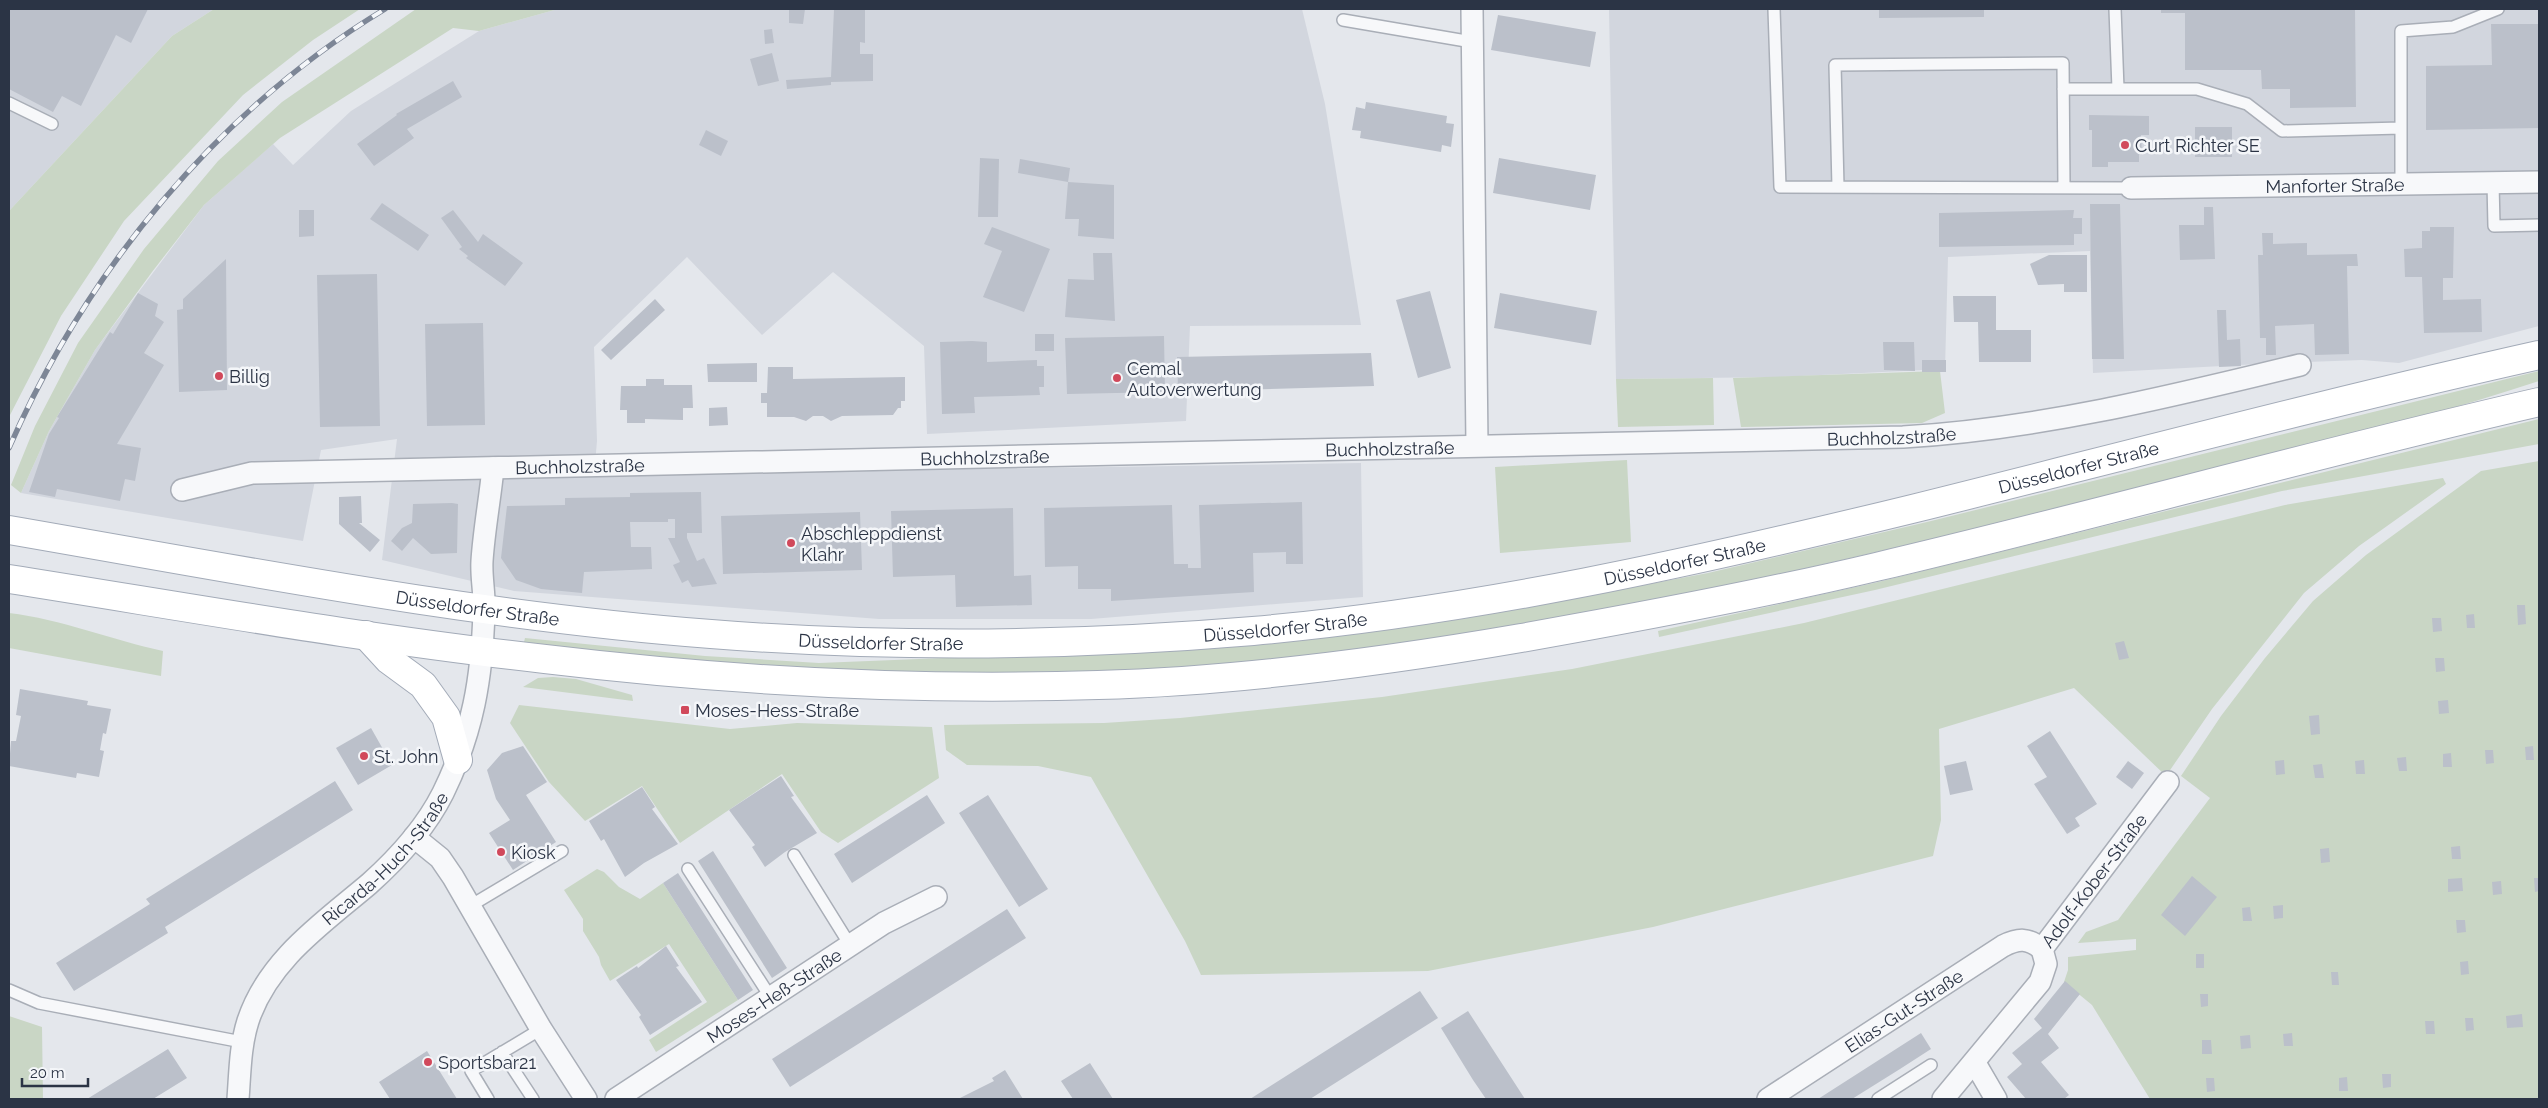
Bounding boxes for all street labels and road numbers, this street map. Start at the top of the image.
street label: Manforter Straße [2265,173,2405,197]
street label: Buchholzstraße [1827,422,1958,449]
street label: Buchholzstraße [1325,436,1455,460]
street label: Düsseldorfer Straße [1996,437,2161,497]
street label: Buchholzstraße [920,445,1050,469]
street label: Buchholzstraße [515,454,645,478]
street label: Düsseldorfer Straße [1602,534,1768,589]
street label: Düsseldorfer Straße [394,586,561,629]
street label: Düsseldorfer Straße [1202,608,1369,645]
street label: Düsseldorfer Straße [798,629,964,654]
street label: Ricarda-Huch-Straße [318,788,452,929]
street label: Adolf-Kober-Straße [2037,809,2151,951]
street label: Moses-Heß-Straße [703,943,846,1047]
street label: Elias-Gut-Straße [1841,964,1967,1057]

